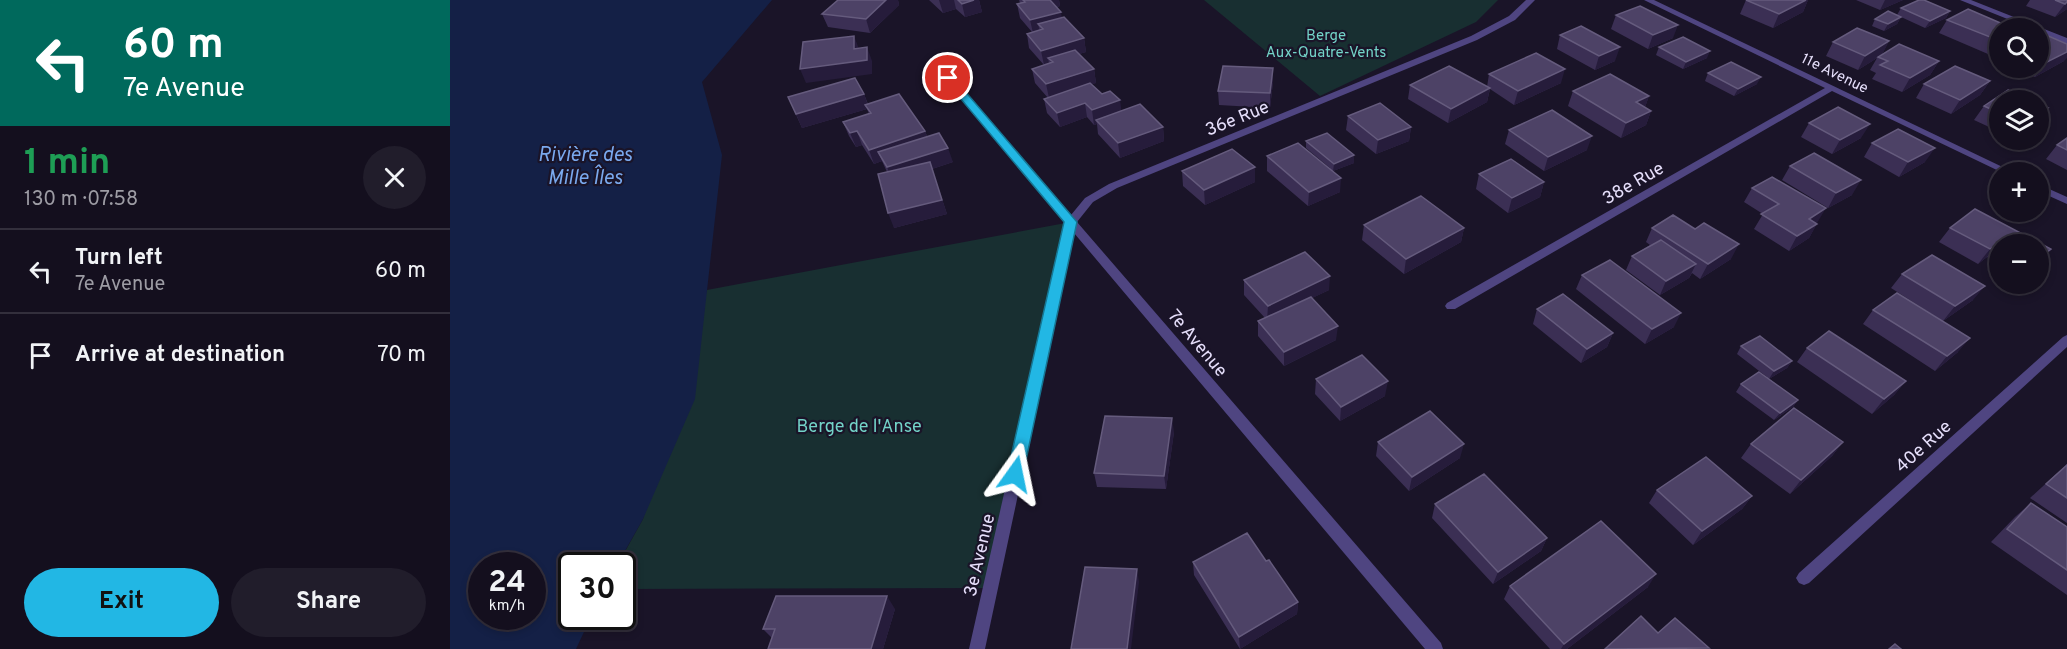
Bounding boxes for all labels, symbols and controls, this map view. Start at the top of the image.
map controls [1989,18,2049,294]
button: search [1989,18,2049,78]
text: 60 m [123,20,224,73]
icon: left [24,24,102,102]
park label: Berge Aux-Quatre-Vents [1266,27,1386,63]
street label: 11e Avenue [1798,50,1871,99]
pin [922,52,973,103]
icon: arrive [931,61,964,94]
text: 7e Avenue [123,72,245,106]
button: layers [1989,90,2049,150]
street label: 36e Rue [1202,96,1273,143]
text: 1 min [24,141,110,187]
water label: Rivière des Mille Îles [538,143,633,192]
button: close [363,146,426,209]
street label: 38e Rue [1599,158,1669,211]
button: + [1989,162,2049,222]
text: 130 m · 07:58 [24,187,138,213]
button: − [1989,234,2049,294]
text: Turn left [75,245,163,272]
icon: left [24,255,57,288]
text: 60 m [375,258,426,285]
text: 7e Avenue [75,272,165,298]
street label: 7e Avenue [1162,305,1232,382]
icon: arrive [24,339,57,372]
text: Arrive at destination [75,342,285,369]
text: 70 m [377,342,426,369]
park label: Berge de l'Anse [796,416,922,439]
street label: 40e Rue [1891,416,1957,478]
position arrow [983,442,1047,506]
street label: 3e Avenue [960,512,1001,599]
speed limit sign: 30 [558,552,636,630]
text: 24 [488,565,526,602]
button: Exit [24,568,219,637]
button: Share [231,568,426,637]
text: km/h [489,597,525,616]

